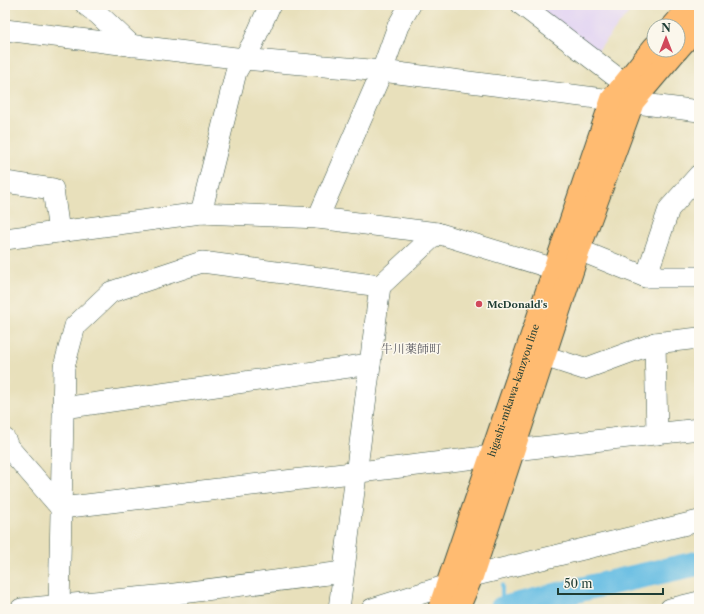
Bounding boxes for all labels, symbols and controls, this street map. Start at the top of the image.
north arrow [646,18,686,58]
text: N [661,21,671,35]
place label: McDonald's [487,298,548,311]
marker: McDonald's [474,299,484,309]
street label: higashi-mikawa-kanzyou line [485,322,542,458]
district label: 牛川薬師町 [381,341,441,356]
scale bar [558,570,663,596]
text: 50 m [564,576,593,591]

